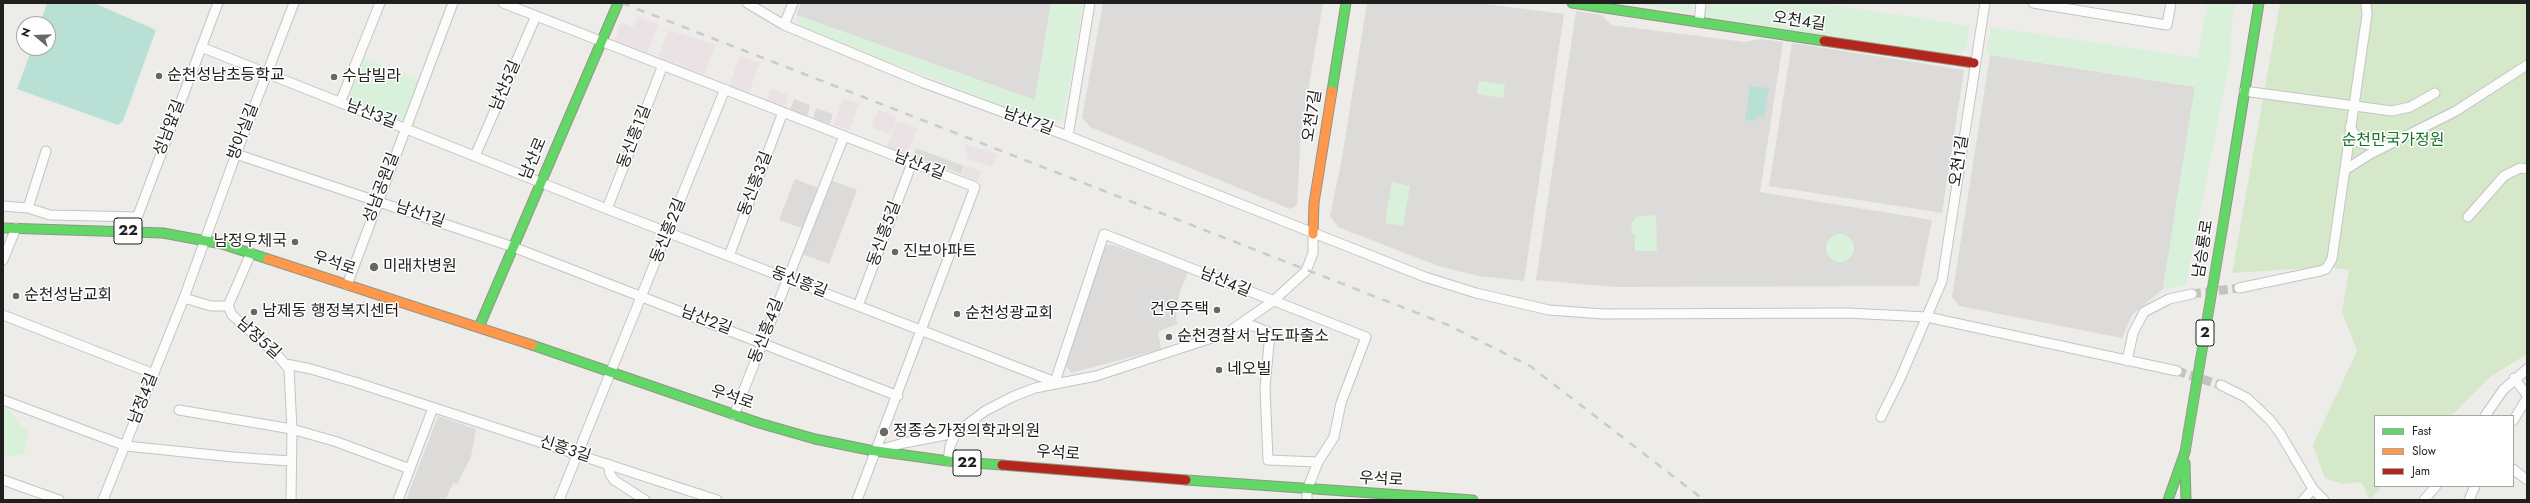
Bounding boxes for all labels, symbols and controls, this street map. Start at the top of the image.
street label: 오천4길 [1771,9,1827,35]
north arrow [16,16,56,56]
text: N [17,26,35,39]
street label: 남산5길 [487,58,525,114]
place label: 순천성남초등학교 [167,66,285,86]
place label: 수남빌라 [342,67,401,87]
marker: 순천성남초등학교 [154,71,164,81]
marker: 수남빌라 [329,72,339,82]
street label: 오천7길 [1299,89,1327,143]
street label: 성남앞길 [150,97,190,159]
street label: 남산3길 [343,97,399,133]
street label: 방아실길 [224,101,264,163]
street label: 동신흥1길 [614,103,656,171]
street label: 남산7길 [1000,104,1056,140]
park label: 순천만국가정원 [2341,131,2445,151]
street label: 오천1길 [1947,134,1973,188]
street label: 남산로 [517,135,551,183]
street label: 남산4길 [891,147,947,185]
street label: 동신흥3길 [735,149,777,219]
street label: 성남공원길 [360,150,404,226]
street label: 동신흥2길 [647,196,691,266]
street label: 남산1길 [393,198,447,232]
street label: 동신흥5길 [864,199,906,269]
road number: 22 [114,218,142,244]
street label: 남승룡로 [2190,218,2218,280]
place label: 남정우체국 [213,232,287,252]
marker: 남정우체국 [290,237,300,247]
place label: 진보아파트 [903,242,977,262]
marker: 진보아파트 [890,247,900,257]
street label: 우석로 [310,248,358,280]
place label: 미래차병원 [383,257,457,277]
marker: 미래차병원 [368,261,380,273]
street label: 동신흥길 [768,263,830,303]
street label: 남산4길 [1197,264,1253,302]
place label: 순천성남교회 [24,286,112,306]
marker: 순천성남교회 [11,291,21,301]
street label: 동신흥4길 [746,296,788,366]
place label: 건우주택 [1150,300,1209,320]
place label: 남제동 행정복지센터 [262,302,399,322]
street label: 남산2길 [678,302,734,340]
place label: 순천성광교회 [965,304,1053,324]
marker: 건우주택 [1212,305,1222,315]
marker: 남제동 행정복지센터 [249,307,259,317]
marker: 순천성광교회 [952,309,962,319]
street label: 남정5길 [232,314,284,364]
road number: 2 [2196,320,2214,346]
place label: 순천경찰서 남도파출소 [1177,327,1329,347]
marker: 순천경찰서 남도파출소 [1164,332,1174,342]
place label: 네오빌 [1227,360,1271,380]
marker: 네오빌 [1214,365,1224,375]
street label: 남정4길 [125,371,163,427]
street label: 우석로 [708,382,756,414]
legend [2374,415,2514,487]
place label: 정종승가정의학과의원 [893,422,1040,442]
text: Fast [2412,422,2431,440]
marker: 정종승가정의학과의원 [878,426,890,438]
street label: 신흥3길 [537,433,593,467]
text: Slow [2412,442,2436,460]
street label: 우석로 [1035,443,1081,465]
road number: 22 [953,450,981,476]
text: Jam [2412,462,2430,480]
street label: 우석로 [1358,469,1404,491]

